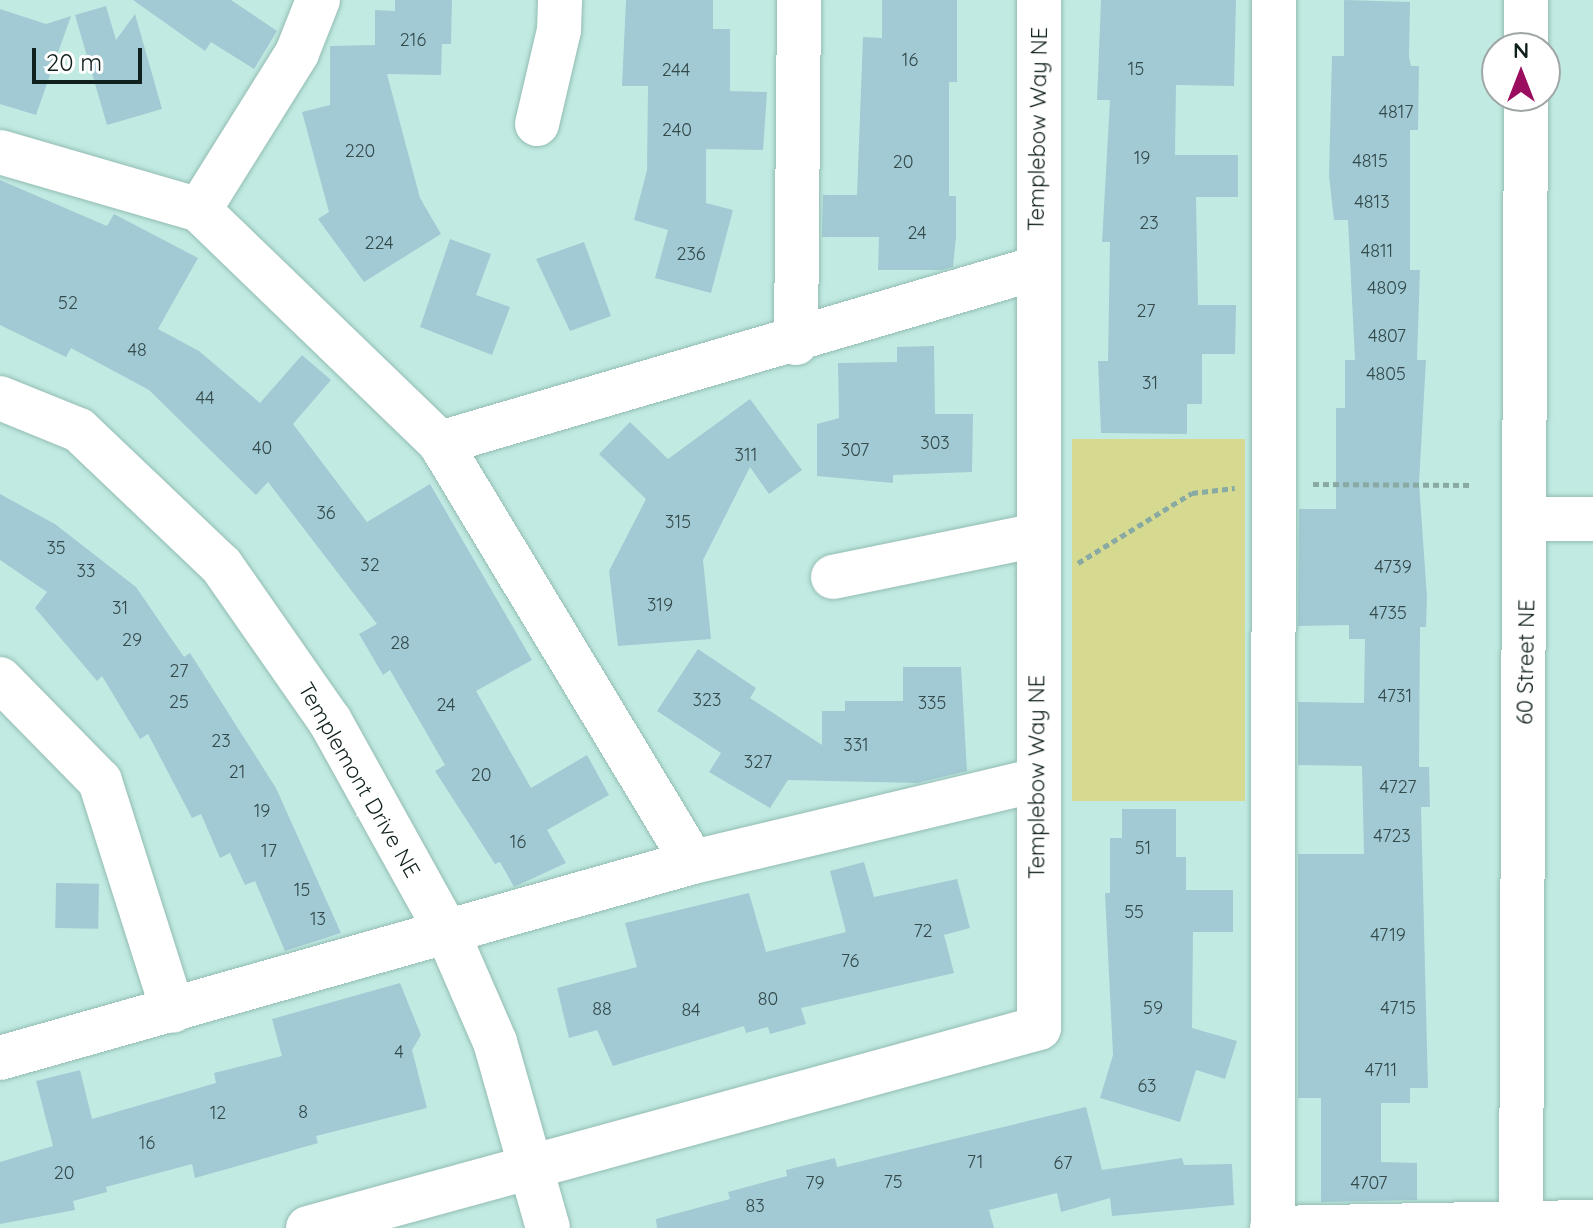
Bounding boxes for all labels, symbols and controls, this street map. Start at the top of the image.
street label: Templebow Way NE [1023,27,1053,231]
house number: 216 [400,29,426,51]
scale bar [36,32,146,82]
north arrow [1481,32,1561,112]
text: N [1513,36,1529,64]
text: 20 m [46,47,102,77]
house number: 16 [902,49,918,71]
house number: 15 [1128,58,1144,80]
house number: 244 [662,59,690,81]
house number: 4817 [1378,101,1414,123]
house number: 240 [662,119,692,141]
house number: 220 [345,140,375,162]
house number: 19 [1134,147,1150,169]
house number: 4815 [1352,150,1388,172]
house number: 20 [893,151,913,173]
house number: 4813 [1354,191,1390,213]
house number: 23 [1139,212,1159,234]
house number: 24 [907,222,927,244]
house number: 224 [364,232,394,254]
house number: 4811 [1361,240,1393,262]
house number: 236 [676,243,706,265]
house number: 4809 [1367,277,1407,299]
house number: 52 [58,292,78,314]
house number: 27 [1137,300,1155,322]
house number: 4807 [1368,325,1406,347]
house number: 48 [127,339,147,361]
house number: 4805 [1366,363,1406,385]
house number: 31 [1142,372,1158,394]
house number: 44 [196,387,214,409]
house number: 303 [920,432,950,454]
house number: 40 [252,437,272,459]
house number: 307 [841,439,869,461]
house number: 311 [735,444,757,466]
house number: 36 [316,502,336,524]
house number: 315 [665,511,691,533]
house number: 35 [46,537,66,559]
house number: 32 [360,554,380,576]
house number: 4739 [1374,556,1412,578]
house number: 33 [77,560,95,582]
house number: 319 [647,594,673,616]
house number: 31 [112,597,128,619]
street label: 60 Street NE [1512,599,1540,725]
house number: 4735 [1369,602,1407,624]
house number: 29 [122,629,142,651]
house number: 28 [390,632,410,654]
house number: 27 [170,660,188,682]
street label: Templebow Way NE [1024,675,1050,879]
street label: Templemont Drive NE [292,678,426,882]
house number: 4731 [1378,685,1412,707]
house number: 323 [693,689,721,711]
house number: 25 [169,691,189,713]
house number: 335 [918,692,946,714]
house number: 24 [436,694,456,716]
house number: 23 [211,730,231,752]
house number: 331 [843,734,869,756]
house number: 327 [744,751,772,773]
house number: 21 [229,761,245,783]
house number: 20 [471,764,491,786]
house number: 4727 [1379,776,1417,798]
house number: 19 [254,800,270,822]
house number: 4723 [1373,825,1411,847]
house number: 16 [510,831,526,853]
house number: 51 [1135,837,1151,859]
house number: 17 [261,840,277,862]
house number: 15 [294,879,310,901]
house number: 55 [1124,901,1144,923]
house number: 13 [310,908,326,930]
house number: 72 [913,920,933,942]
house number: 4719 [1370,924,1406,946]
house number: 76 [841,950,859,972]
house number: 80 [758,988,778,1010]
house number: 59 [1143,997,1163,1019]
house number: 4715 [1380,997,1416,1019]
house number: 88 [592,998,612,1020]
house number: 84 [681,999,701,1021]
house number: 4 [394,1041,404,1063]
house number: 4711 [1365,1059,1397,1081]
house number: 63 [1137,1075,1157,1097]
house number: 8 [298,1101,308,1123]
house number: 12 [210,1102,226,1124]
house number: 16 [139,1132,155,1154]
house number: 71 [967,1151,983,1173]
house number: 67 [1054,1152,1072,1174]
house number: 20 [54,1162,74,1184]
house number: 75 [883,1171,903,1193]
house number: 79 [805,1172,825,1194]
house number: 4707 [1350,1172,1388,1194]
house number: 83 [745,1195,765,1217]

